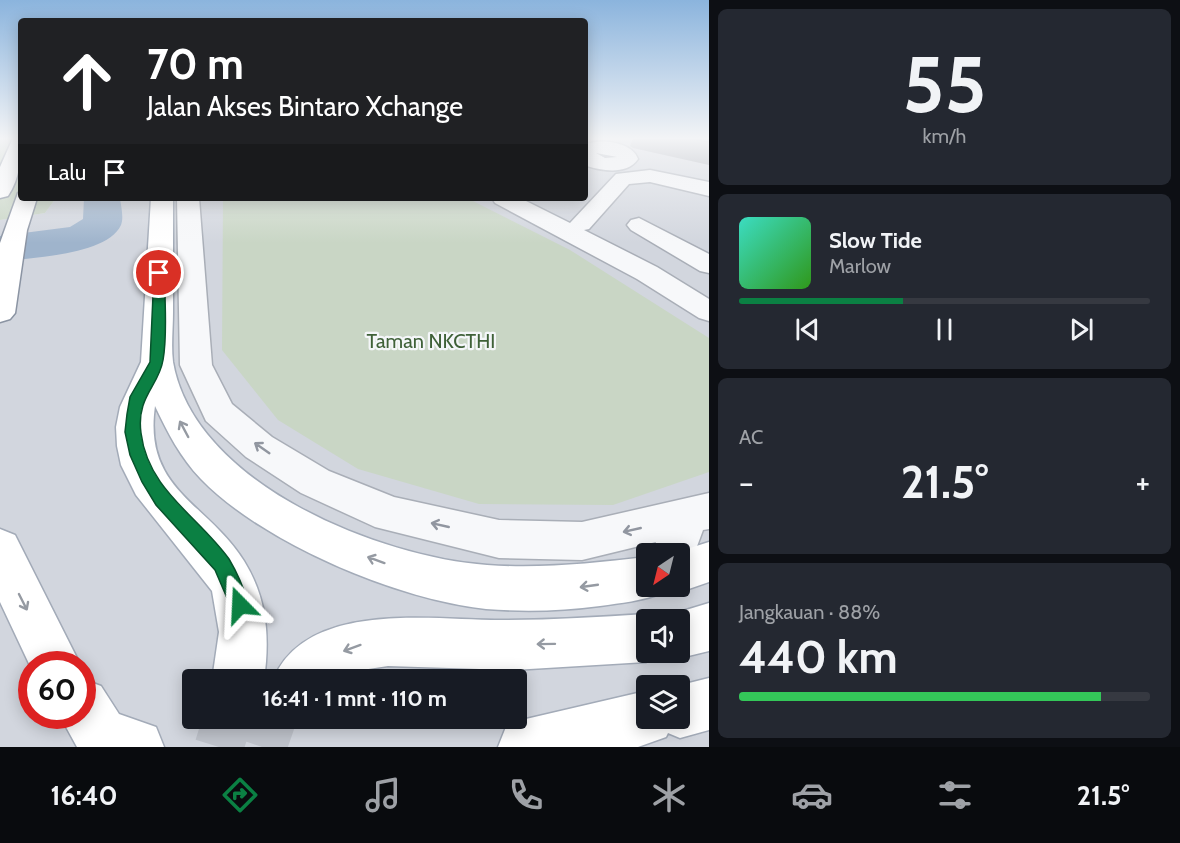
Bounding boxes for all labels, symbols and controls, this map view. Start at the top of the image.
text: 55 [903,37,986,132]
text: 70 m [147,38,244,90]
icon: ahead [48,42,126,120]
text: Jalan Akses Bintaro Xchange [147,90,463,123]
text: km/h [923,124,966,148]
icon: arrive [98,156,131,189]
text: Lalu [48,159,86,186]
text: Slow Tide [829,227,922,254]
pin [133,247,184,298]
text: Marlow [829,254,891,278]
icon: arrive [142,256,175,289]
icon: previous [791,313,824,346]
icon: pause [928,313,961,346]
icon: next [1065,313,1098,346]
park label: Taman NKCTHI [367,329,495,353]
one-way arrow [178,421,190,438]
text: AC [739,425,763,449]
one-way arrow [255,442,271,454]
text: 21.5° [901,455,988,509]
text: − [739,462,754,502]
text: + [1135,462,1150,502]
one-way arrow [430,519,449,531]
one-way arrow [623,524,642,536]
north arrow [636,543,690,597]
map controls [636,543,690,729]
one-way arrow [367,553,386,564]
position arrow [208,573,272,637]
one-way arrow [579,580,599,591]
one-way arrow [18,593,30,611]
text: Jangkauan · 88% [739,600,880,624]
button: sound [636,609,690,663]
text: 440 km [739,630,898,684]
one-way arrow [537,638,557,650]
one-way arrow [343,644,362,655]
speed limit sign: 60 [18,651,96,729]
button: layers [636,675,690,729]
text: 16:41 · 1 mnt · 110 m [262,685,447,712]
icon: directions [219,774,261,816]
icon: music [362,774,404,816]
icon: phone [505,774,547,816]
icon: climate [648,774,690,816]
icon: car [791,774,833,816]
icon: filters [934,774,976,816]
text: 16:40 [51,779,117,812]
text: 21.5° [1077,779,1129,812]

